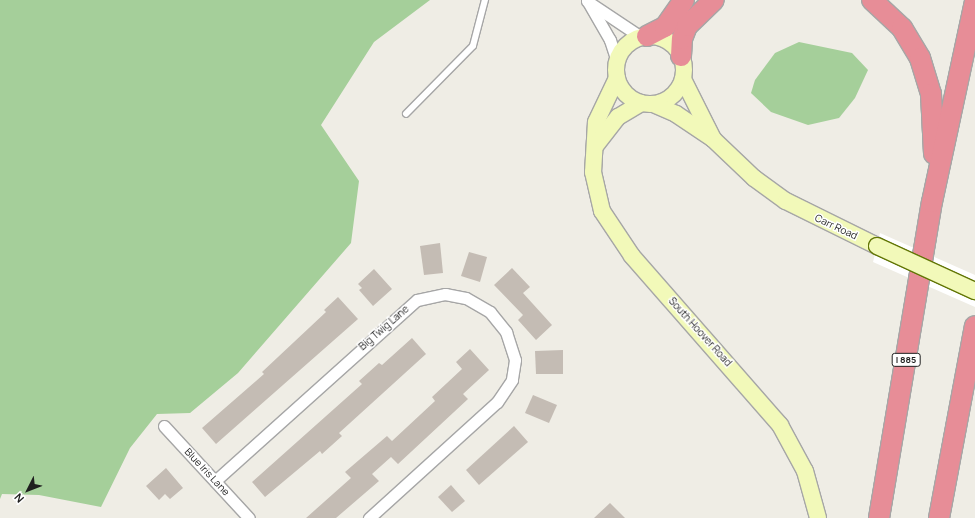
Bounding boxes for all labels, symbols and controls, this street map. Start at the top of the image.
street label: Carr Road [813,212,859,242]
street label: South Hoover Road [666,295,734,369]
street label: Big Twig Lane [357,303,411,353]
road number: I 885 [891,353,921,367]
street label: Blue Iris Lane [182,446,232,498]
north arrow [8,470,48,510]
text: N [10,490,27,506]

